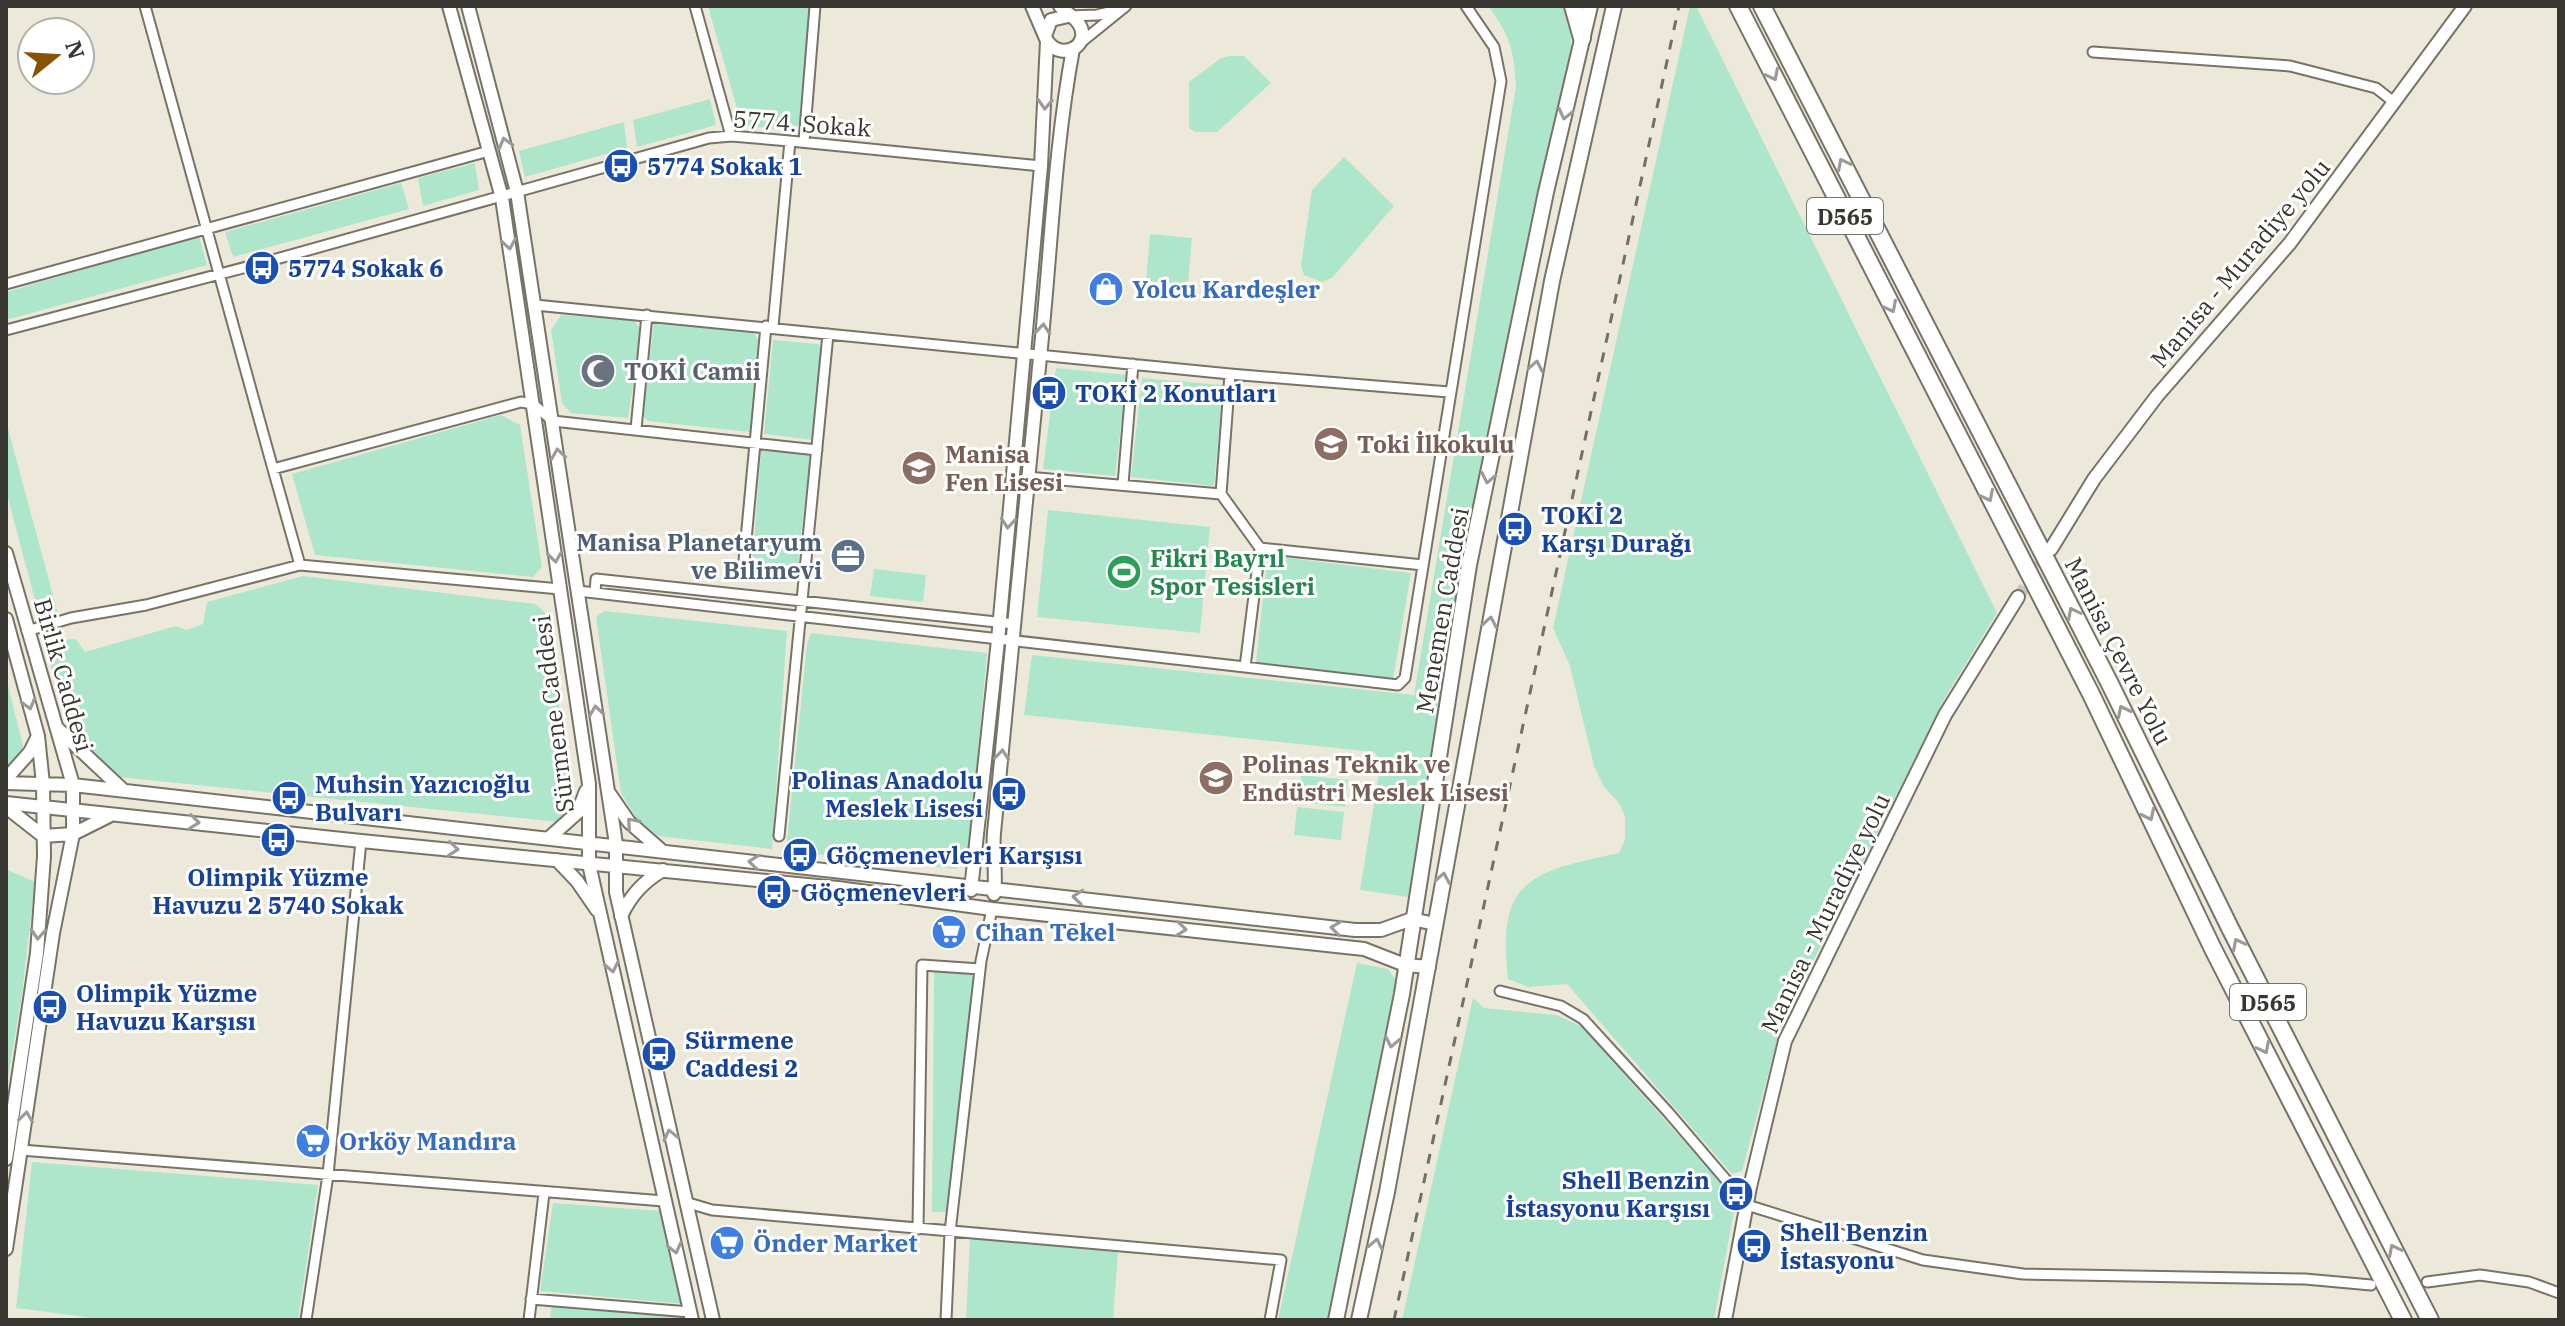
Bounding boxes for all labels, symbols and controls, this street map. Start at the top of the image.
north arrow [16,16,96,96]
text: N [59,37,92,62]
one-way arrow [1764,67,1779,82]
one-way arrow [1037,98,1054,111]
street label: 5774. Sokak [732,102,872,144]
one-way arrow [1557,107,1574,121]
one-way arrow [497,137,514,150]
bus stop icon: 5774 Sokak 1 [602,147,640,185]
place label: 5774 Sokak 1 [647,150,803,182]
street label: Manisa - Muradiye yolu [2143,152,2337,374]
one-way arrow [1838,158,1853,173]
road number: D565 [1807,198,1883,234]
one-way arrow [500,237,517,251]
bus stop icon: 5774 Sokak 6 [243,249,281,287]
place label: 5774 Sokak 6 [288,252,444,284]
shop icon: Yolcu Kardeşler [1087,270,1125,308]
place label: Yolcu Kardeşler [1132,273,1320,305]
one-way arrow [1882,299,1897,314]
one-way arrow [1034,322,1051,335]
mosque icon: TOKİ Camii [579,352,617,390]
place label: TOKİ Camii [624,355,761,387]
one-way arrow [1527,360,1544,374]
bus stop icon: TOKİ 2 Konutları [1030,374,1068,412]
place label: TOKİ 2 Konutları [1075,377,1276,409]
school or university icon: Toki İlkokulu [1312,425,1350,463]
place label: Toki İlkokulu [1357,428,1515,460]
place label: Manisa Fen Lisesi [945,438,1063,498]
one-way arrow [550,447,567,461]
school or university icon: Manisa Fen Lisesi [900,449,938,487]
one-way arrow [1480,471,1497,485]
one-way arrow [1979,487,1994,502]
place label: TOKİ 2 Karşı Durağı [1541,499,1692,559]
street label: Menemen Caddesi [1408,505,1476,715]
bus stop icon: TOKİ 2 Karşı Durağı [1496,510,1534,548]
one-way arrow [1000,517,1017,530]
place label: Manisa Planetaryum ve Bilimevi [576,526,822,586]
office icon: Manisa Planetaryum ve Bilimevi [829,537,867,575]
place label: Fikri Bayrıl Spor Tesisleri [1150,542,1315,602]
one-way arrow [546,550,563,564]
street label: Manisa Çevre Yolu [2058,552,2180,750]
sports icon: Fikri Bayrıl Spor Tesisleri [1105,553,1143,591]
street label: Birlik Caddesi [27,594,101,756]
one-way arrow [2068,607,2083,621]
street label: Sürmene Caddesi [525,613,581,815]
one-way arrow [1481,616,1498,629]
one-way arrow [20,697,37,711]
one-way arrow [2117,704,2133,719]
one-way arrow [588,705,605,718]
one-way arrow [994,748,1011,761]
place label: Polinas Teknik ve Endüstri Meslek Lisesi [1242,748,1509,808]
school or university icon: Polinas Teknik ve Endüstri Meslek Lisesi [1197,759,1235,797]
place label: Polinas Anadolu Meslek Lisesi [791,764,983,824]
place label: Muhsin Yazıcıoğlu Bulvarı [315,768,530,828]
bus stop icon: Polinas Anadolu Meslek Lisesi [990,775,1028,813]
bus stop icon: Muhsin Yazıcıoğlu Bulvarı [270,779,308,817]
street label: Manisa - Muradiye yolu [1753,788,1897,1038]
one-way arrow [2139,806,2155,821]
one-way arrow [188,814,201,831]
one-way arrow [627,818,642,832]
bus stop icon: Olimpik Yüzme Havuzu 2 5740 Sokak [259,821,297,859]
bus stop icon: Göçmenevleri Karşısı [781,836,819,874]
place label: Göçmenevleri Karşısı [826,839,1083,871]
one-way arrow [446,840,459,857]
one-way arrow [747,854,760,871]
place label: Olimpik Yüzme Havuzu 2 5740 Sokak [152,861,404,921]
one-way arrow [1434,871,1451,885]
bus stop icon: Göçmenevleri [755,873,793,911]
place label: Göçmenevleri [800,876,967,908]
one-way arrow [1071,889,1084,906]
supermarket icon: Cihan Tekel [930,913,968,951]
place label: Cihan Tekel [975,916,1115,948]
one-way arrow [1329,919,1342,936]
one-way arrow [1175,921,1188,938]
one-way arrow [30,928,47,941]
one-way arrow [2233,937,2248,952]
one-way arrow [603,960,620,974]
place label: Olimpik Yüzme Havuzu Karşısı [76,977,257,1037]
road number: D565 [2230,984,2306,1020]
bus stop icon: Olimpik Yüzme Havuzu Karşısı [31,988,69,1026]
place label: Sürmene Caddesi 2 [685,1024,799,1084]
bus stop icon: Sürmene Caddesi 2 [640,1035,678,1073]
one-way arrow [1385,1035,1402,1048]
one-way arrow [2254,1039,2269,1054]
one-way arrow [17,1110,34,1124]
supermarket icon: Orköy Mandıra [294,1122,332,1160]
place label: Orköy Mandıra [339,1125,517,1157]
one-way arrow [662,1129,679,1142]
place label: Shell Benzin İstasyonu Karşısı [1506,1164,1710,1224]
bus stop icon: Shell Benzin İstasyonu Karşısı [1717,1175,1755,1213]
place label: Shell Benzin İstasyonu [1780,1216,1928,1276]
supermarket icon: Önder Market [708,1224,746,1262]
place label: Önder Market [753,1227,917,1259]
bus stop icon: Shell Benzin İstasyonu [1735,1227,1773,1265]
one-way arrow [1367,1237,1384,1251]
one-way arrow [666,1241,683,1255]
one-way arrow [2389,1244,2404,1259]

